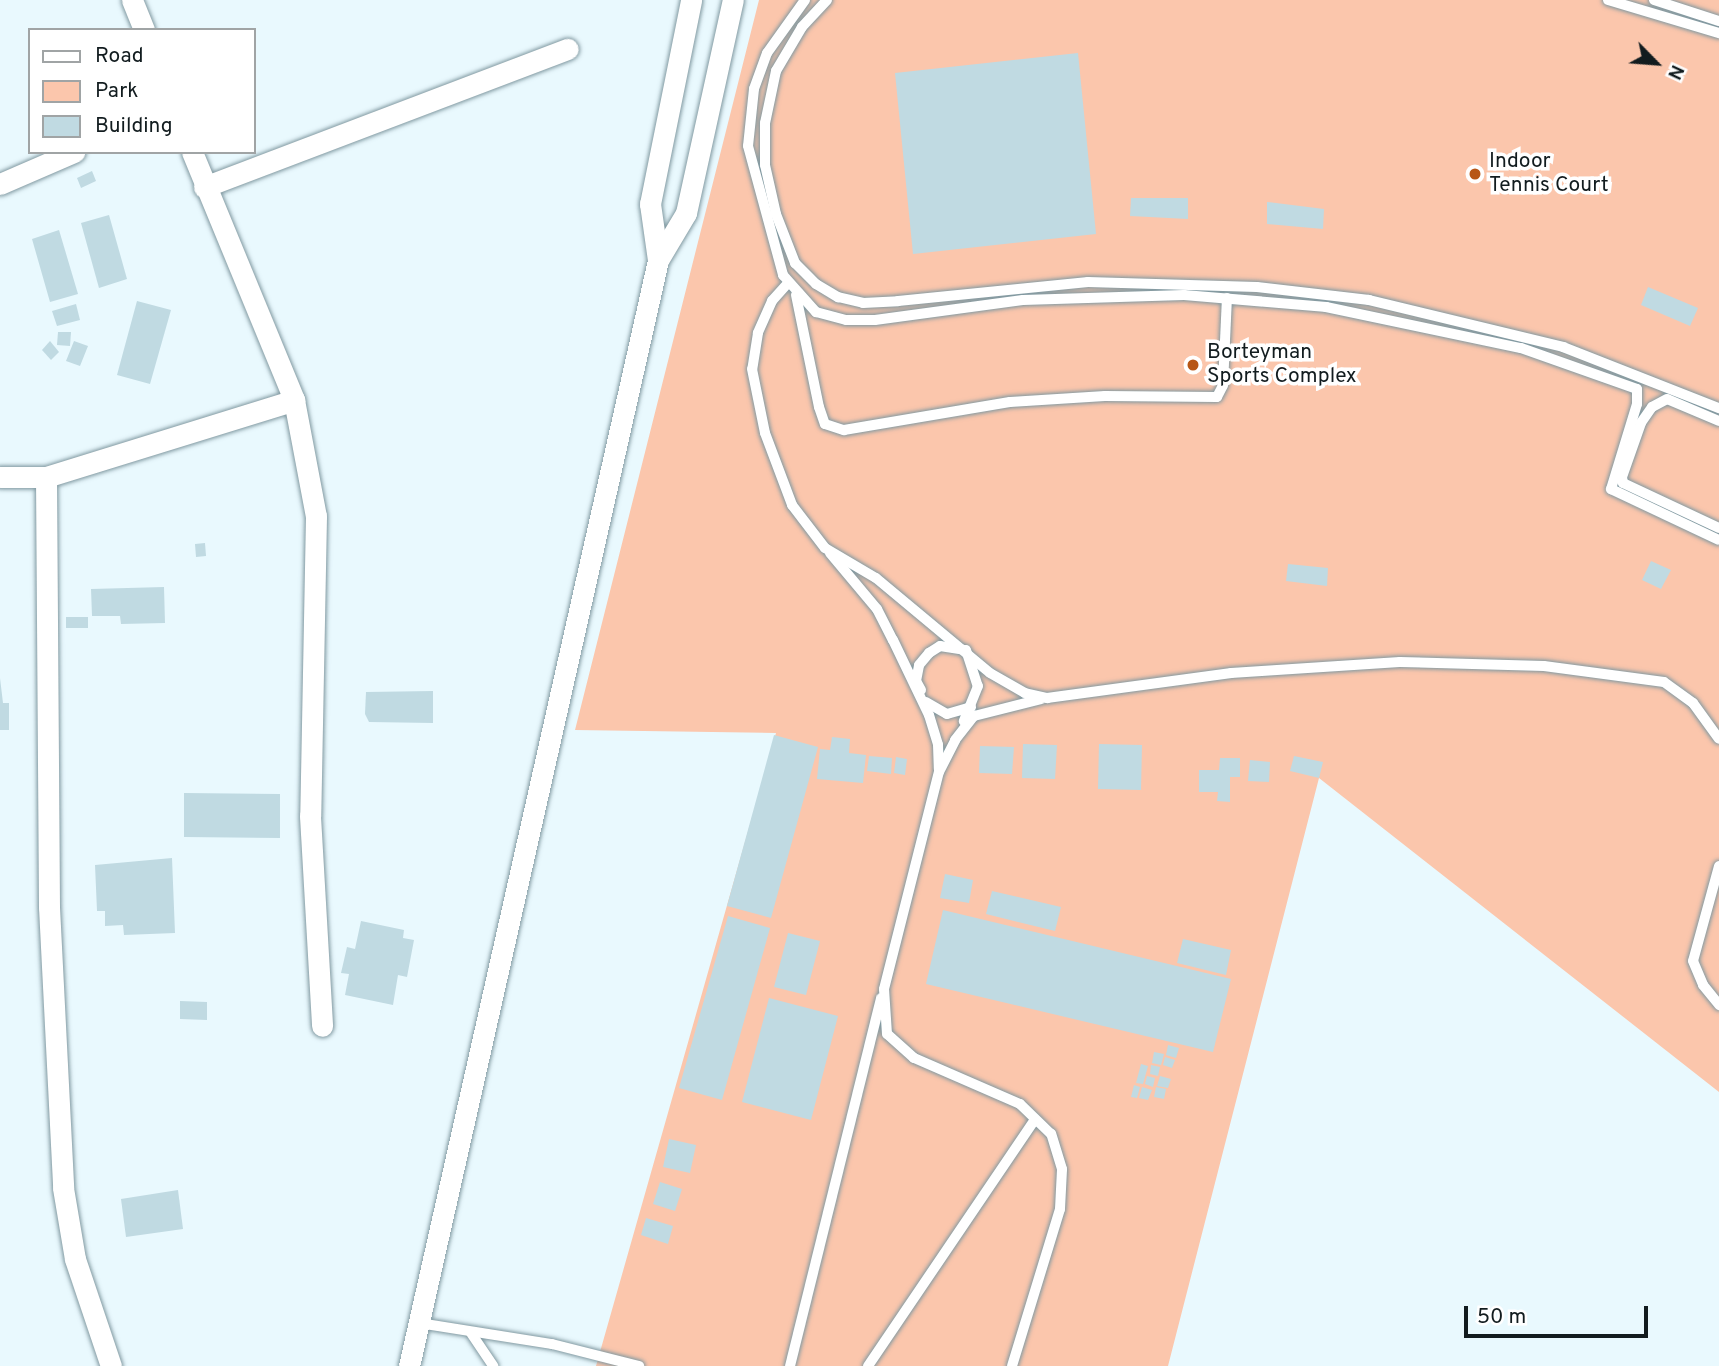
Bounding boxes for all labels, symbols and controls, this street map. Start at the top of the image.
legend [28,28,256,154]
north arrow [1621,28,1691,98]
text: Road [95,43,144,70]
text: N [1661,61,1689,83]
text: Park [95,78,138,105]
text: Building [95,113,173,140]
place label: Indoor Tennis Court [1489,149,1609,199]
marker: Indoor Tennis Court [1467,166,1483,182]
place label: Borteyman Sports Complex [1207,340,1357,390]
marker: Borteyman Sports Complex [1185,357,1201,373]
scale bar [1467,1292,1651,1336]
text: 50 m [1477,1304,1526,1331]

